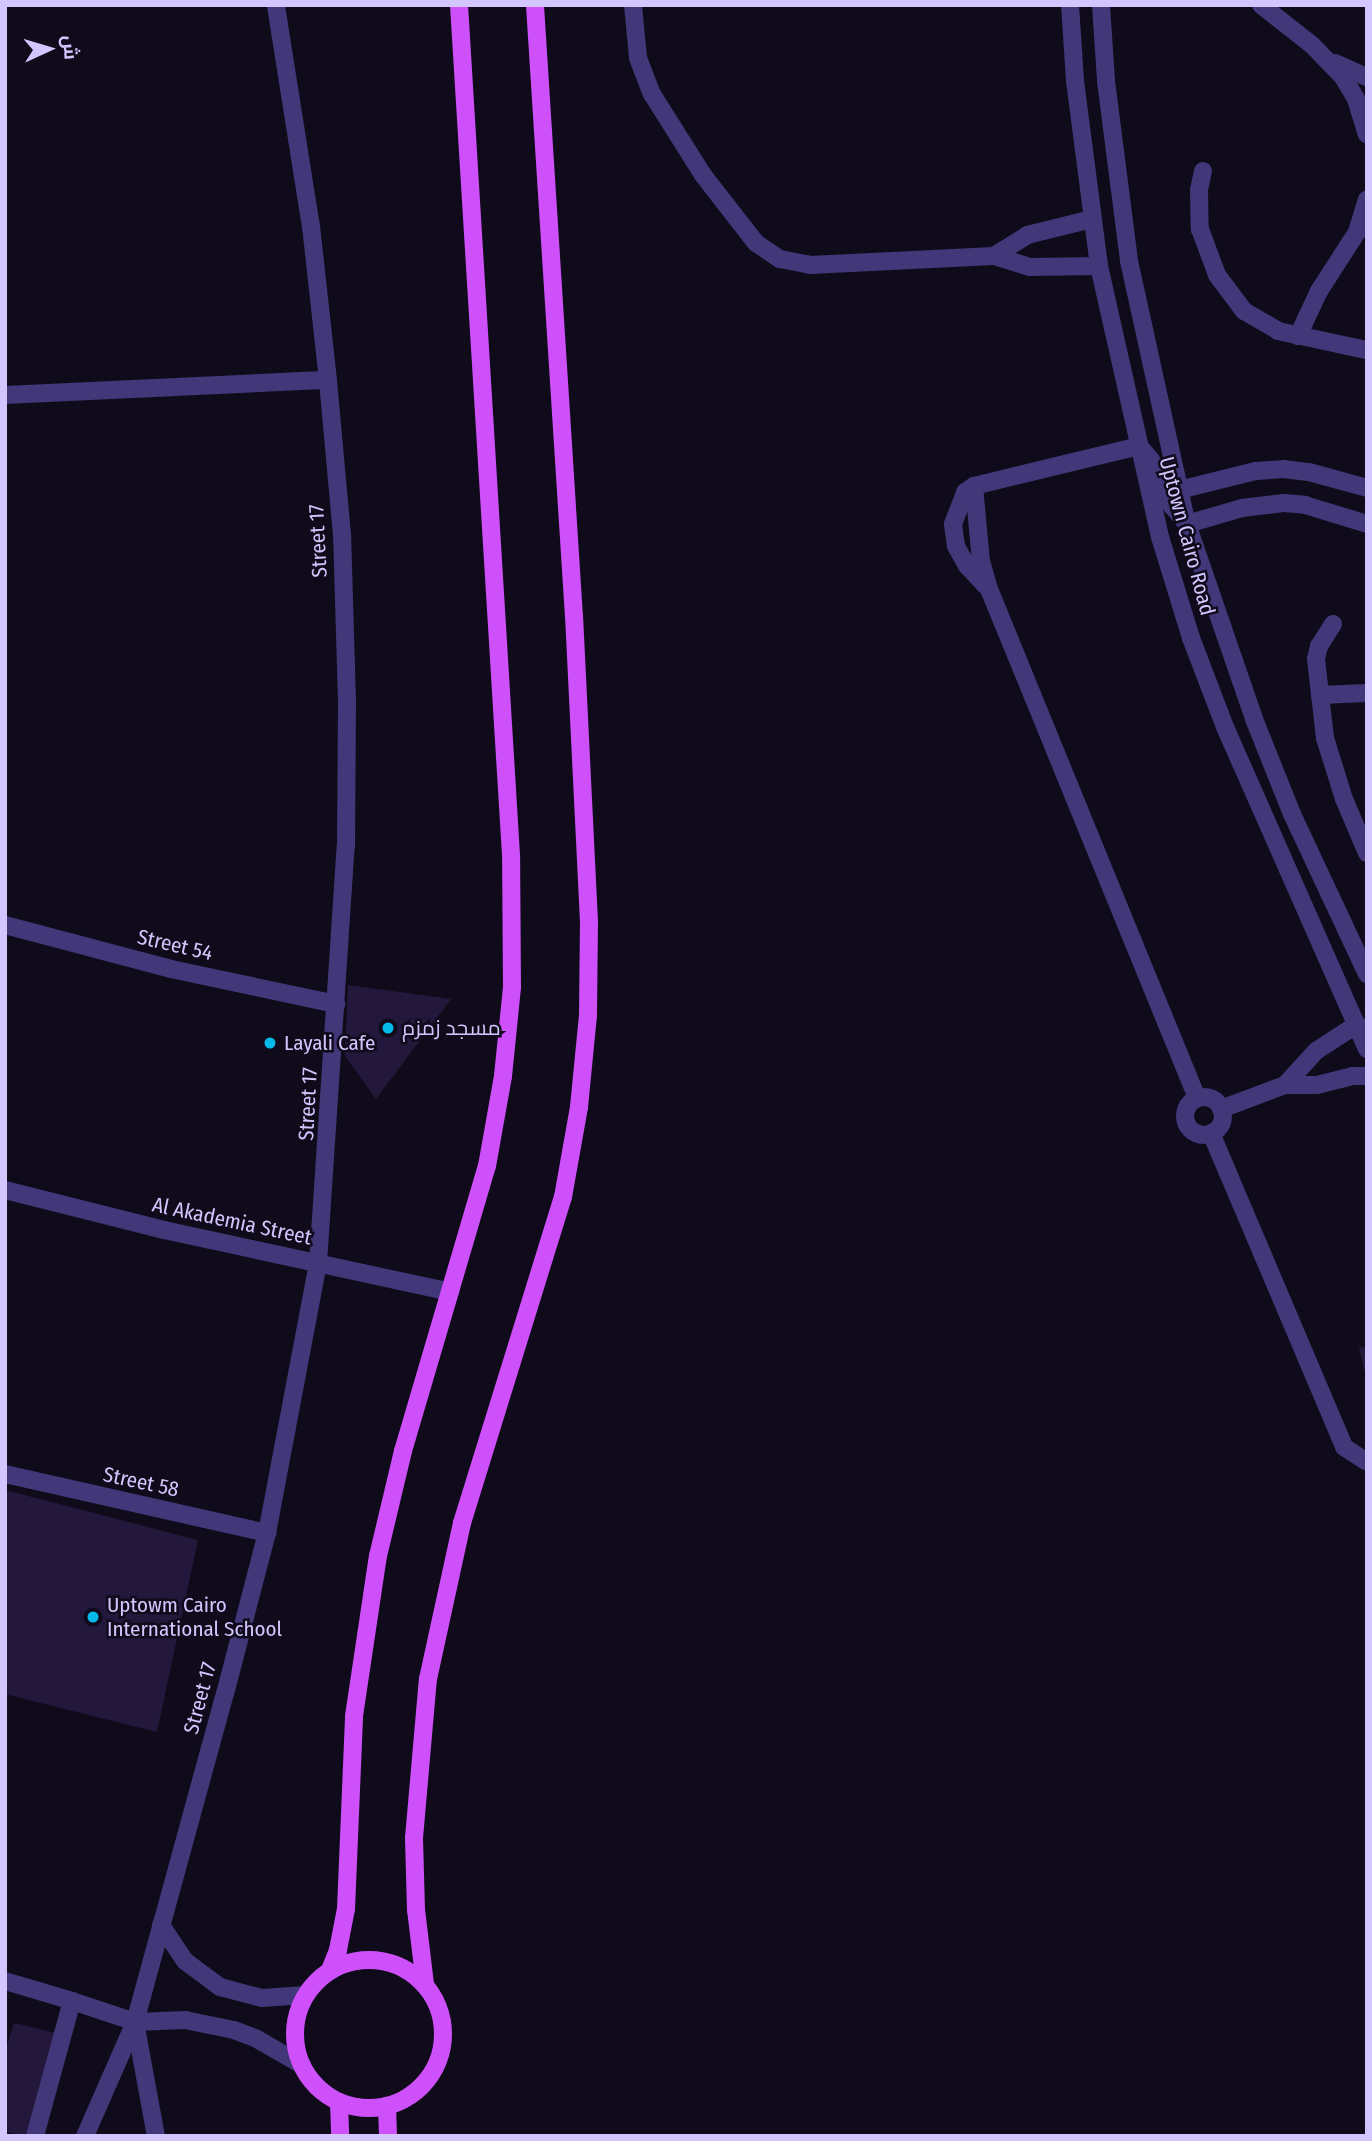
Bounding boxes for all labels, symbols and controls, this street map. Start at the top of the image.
north arrow [14,14,84,84]
text: ش [58,35,83,60]
street label: Uptown Cairo Road [1154,454,1220,618]
street label: Street 17 [303,504,333,578]
street label: Street 54 [135,924,215,966]
place label: مسجد زمزم [402,1015,501,1041]
marker: مسجد زمزم [380,1020,396,1036]
place label: Layali Cafe [284,1030,375,1056]
marker: Layali Cafe [262,1035,278,1051]
street label: Street 17 [293,1067,323,1141]
street label: Al Akademia Street [150,1192,314,1250]
street label: Street 58 [101,1462,181,1502]
place label: Uptowm Cairo International School [107,1592,282,1642]
marker: Uptowm Cairo International School [85,1609,101,1625]
street label: Street 17 [178,1659,222,1737]

